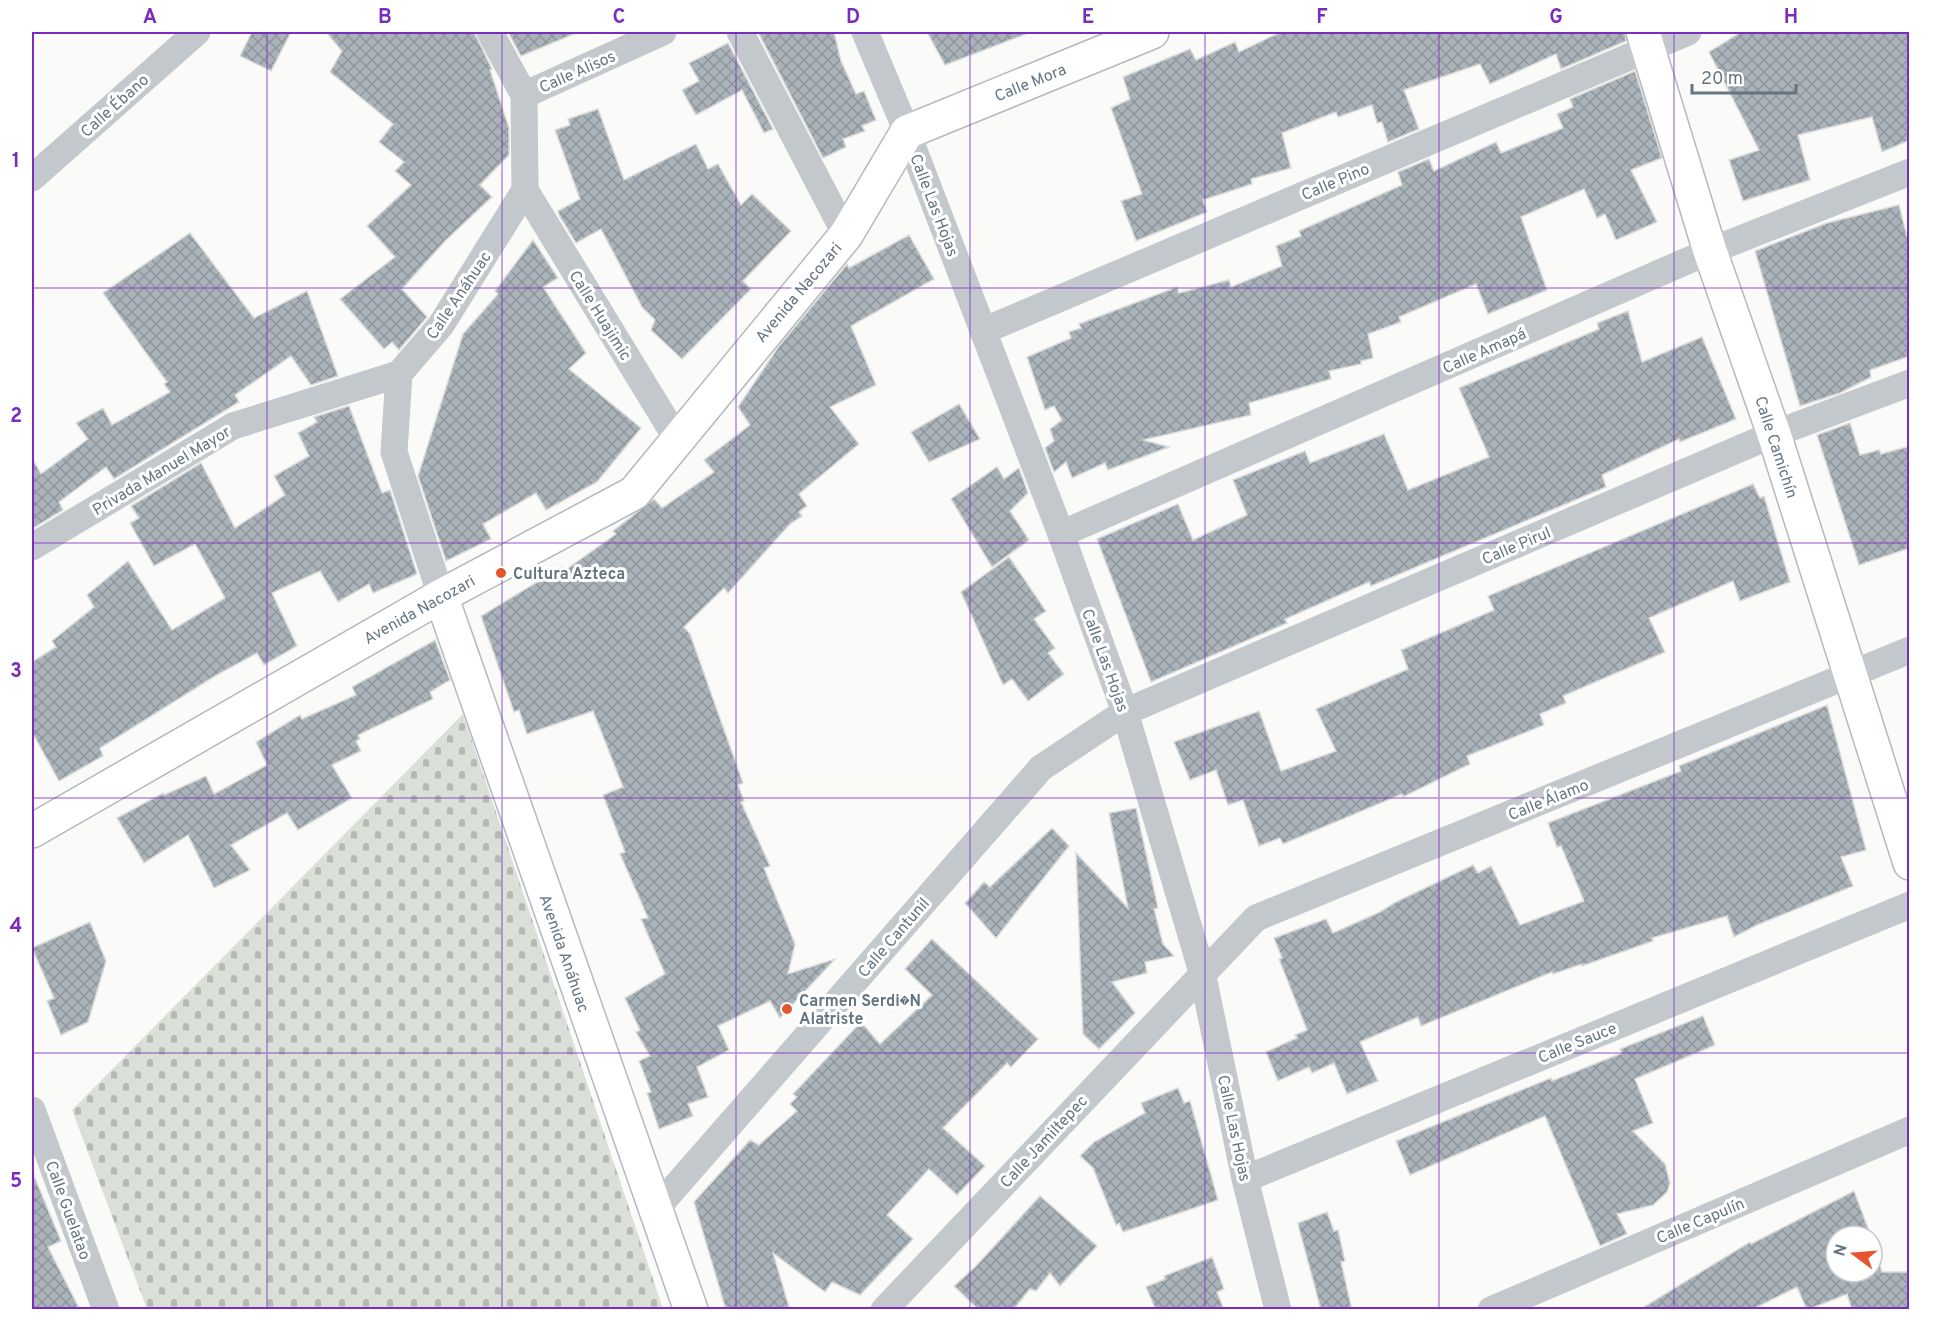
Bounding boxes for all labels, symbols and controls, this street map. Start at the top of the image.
text: A [143,5,157,31]
text: B [378,5,392,31]
text: C [613,5,625,31]
text: D [846,5,860,31]
text: E [1082,5,1094,31]
text: F [1316,5,1328,31]
text: G [1549,5,1563,31]
text: H [1784,5,1798,31]
street label: Calle Alisos [536,47,619,99]
scale bar [1692,57,1796,95]
street label: Calle Mora [992,60,1070,107]
text: 20 m [1701,68,1743,91]
street label: Calle Ébano [76,69,154,142]
text: 1 [12,149,20,175]
street label: Calle Las Hojas [904,152,962,260]
street label: Calle Pino [1299,160,1373,206]
street label: Avenida Nacozari [752,239,847,347]
street label: Calle Anáhuac [423,248,496,344]
street label: Calle Huajimic [564,267,635,365]
street label: Calle Amapá [1440,324,1530,379]
street label: Calle Camichín [1749,394,1801,501]
text: 2 [10,404,22,430]
street label: Privada Manuel Mayor [89,423,235,521]
street label: Calle Pirul [1479,523,1554,570]
place label: Cultura Azteca [513,565,625,585]
marker: Cultura Azteca [494,566,508,580]
street label: Avenida Nacozari [361,572,479,650]
street label: Calle Las Hojas [1076,606,1132,715]
text: 3 [10,659,22,685]
street label: Calle Álamo [1505,774,1592,826]
street label: Avenida Anáhuac [534,892,593,1015]
street label: Calle Cantunil [854,894,935,982]
text: 4 [10,914,22,940]
place label: Carmen Serdi�N Alatriste [799,992,921,1030]
marker: Carmen Serdi�N Alatriste [780,1002,794,1016]
street label: Calle Sauce [1535,1019,1620,1069]
street label: Calle Las Hojas [1212,1073,1254,1183]
street label: Calle Jamiltepec [996,1092,1093,1193]
street label: Calle Guelatao [40,1158,94,1263]
text: 5 [10,1169,22,1195]
street label: Calle Capulín [1654,1194,1748,1249]
north arrow [1824,1224,1884,1284]
text: N [1830,1242,1853,1259]

